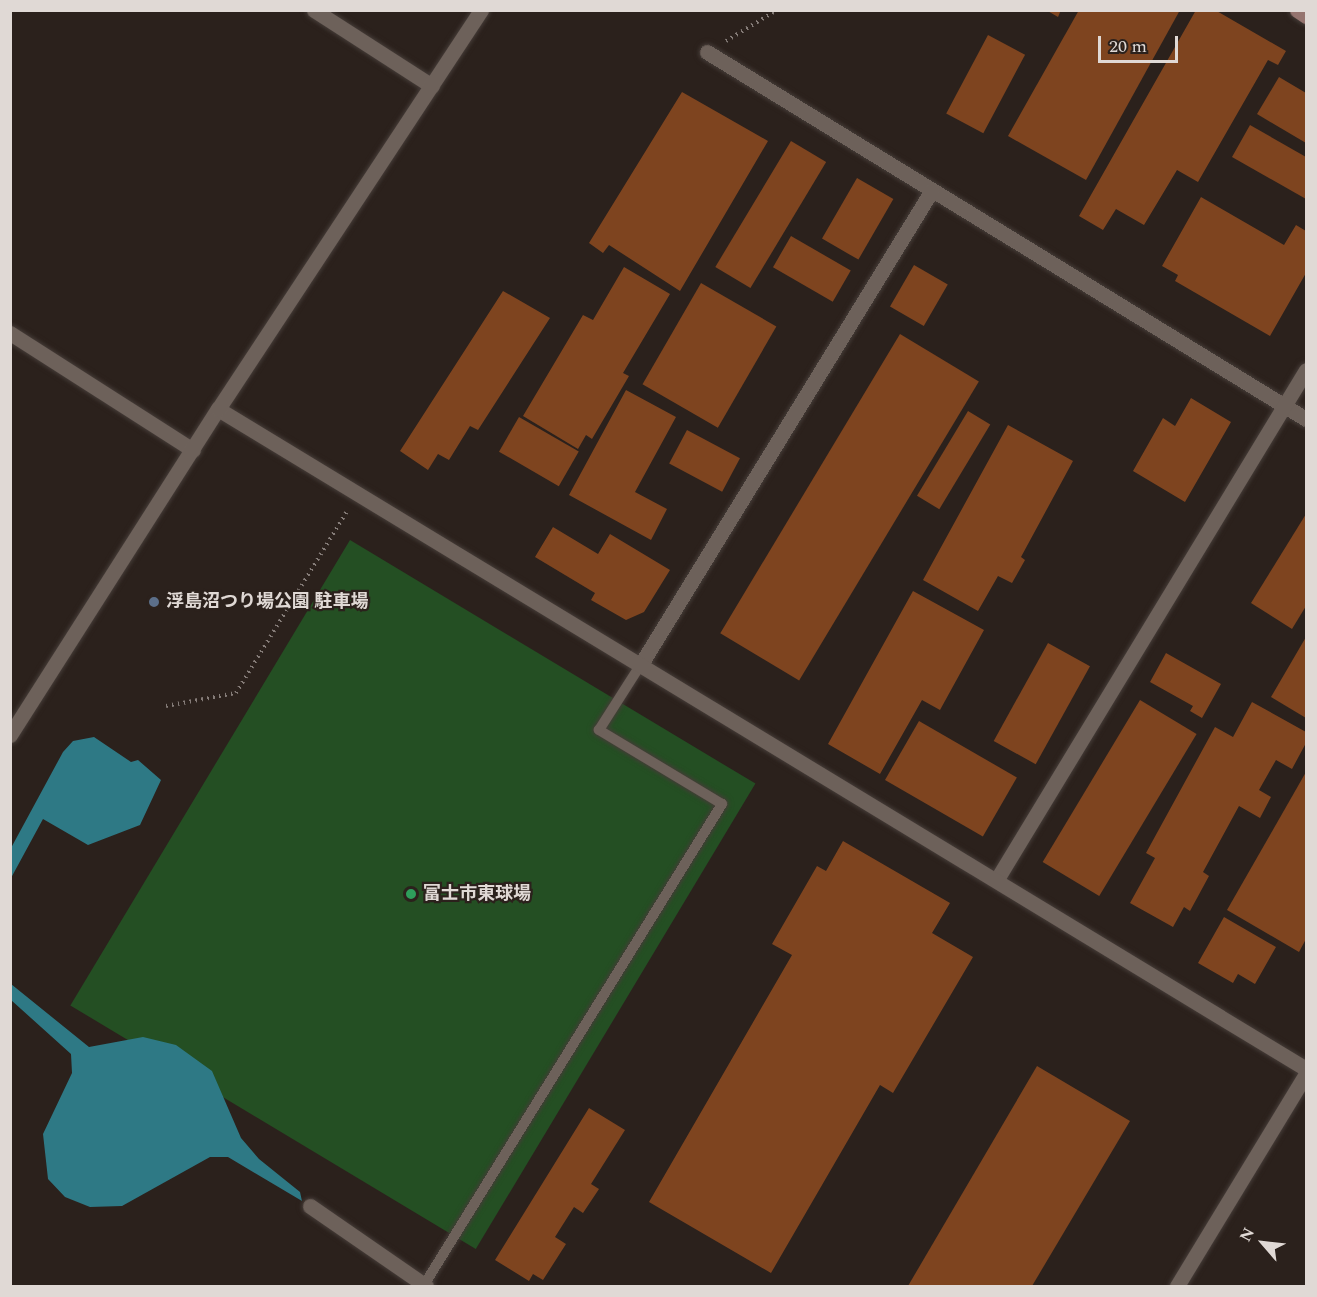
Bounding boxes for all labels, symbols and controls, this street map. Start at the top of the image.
scale bar [1101,24,1180,62]
text: 20 m [1109,33,1147,60]
place label: 浮島沼つり場公園 駐車場 [166,591,368,613]
marker: 浮島沼つり場公園 駐車場 [147,595,161,609]
place label: 富士市東球場 [423,883,531,905]
marker: 富士市東球場 [404,887,418,901]
north arrow [1233,1213,1293,1273]
text: N [1233,1223,1261,1246]

